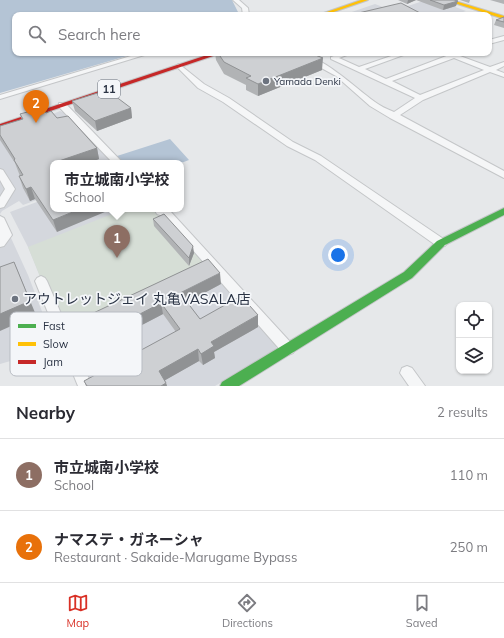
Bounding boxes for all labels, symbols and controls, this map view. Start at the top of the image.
search box [12,12,492,56]
icon: search [26,23,48,45]
text: Search here [58,25,140,44]
place label: Yamada Denki [273,75,341,88]
marker: Yamada Denki [261,76,271,86]
road number: 11 [98,80,120,98]
pin: 2 [23,90,49,123]
popup [50,160,184,212]
text: 市立城南小学校 [64,170,170,189]
text: School [64,189,105,205]
pin: 1 [104,225,130,258]
your location [328,245,348,265]
place label: アウトレットジェイ 丸亀VASALA店 [23,290,250,308]
marker: アウトレットジェイ 丸亀VASALA店 [10,294,20,304]
map controls [456,302,492,374]
button: locate [456,302,492,338]
legend [10,312,142,376]
text: Fast [43,319,65,333]
text: Slow [43,337,69,351]
button: layers [456,338,492,374]
text: Jam [43,355,63,369]
text: Nearby [16,402,75,423]
text: 2 results [437,404,488,420]
text: 市立城南小学校 [54,458,159,477]
text: 1 [25,467,33,483]
text: 110 m [450,467,488,483]
text: School [54,477,94,493]
text: ナマステ・ガネーシャ [54,530,204,549]
text: 2 [25,539,33,555]
text: 250 m [450,539,488,555]
text: Restaurant · Sakaide-Marugame Bypass [54,549,298,565]
tab: Map [66,592,89,630]
tab: Directions [222,592,273,630]
tab: Saved [406,592,438,630]

